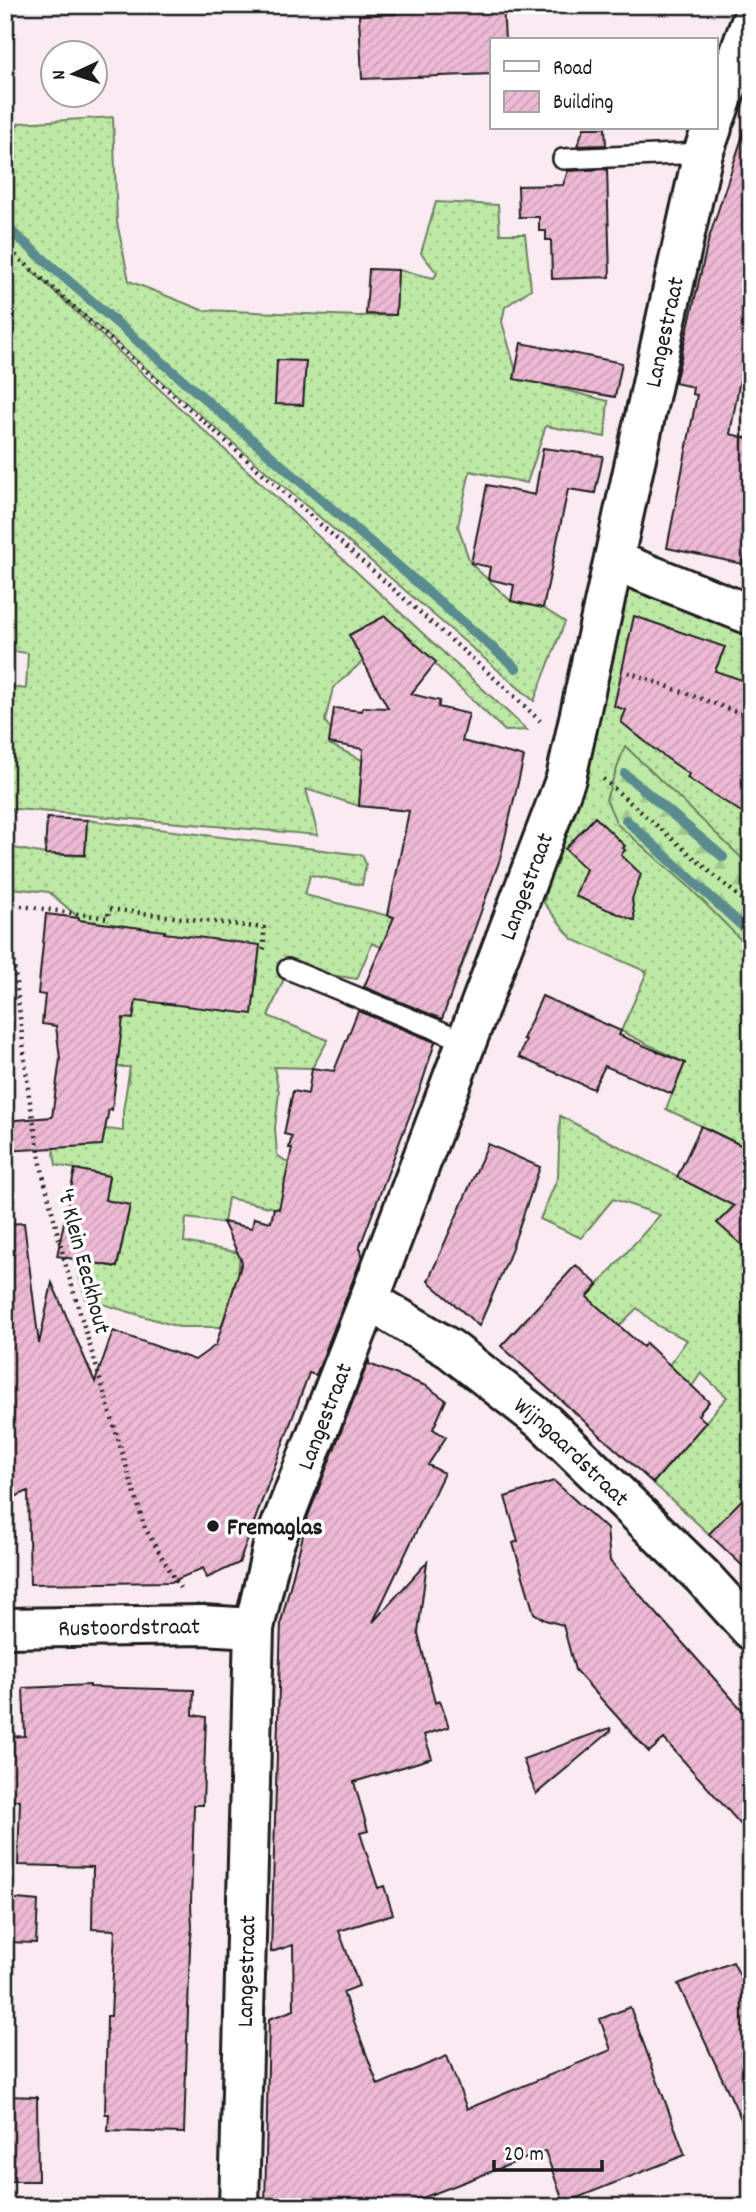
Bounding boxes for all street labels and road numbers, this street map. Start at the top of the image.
street label: Langestraat [638,274,695,391]
street label: Langestraat [492,828,564,946]
street label: 't Klein Eeckhout [46,1185,118,1338]
street label: Langestraat [290,1358,363,1476]
street label: Wijngaardstraat [505,1390,636,1516]
street label: Rustoordstraat [58,1611,200,1647]
street label: Langestraat [230,1914,267,2028]

